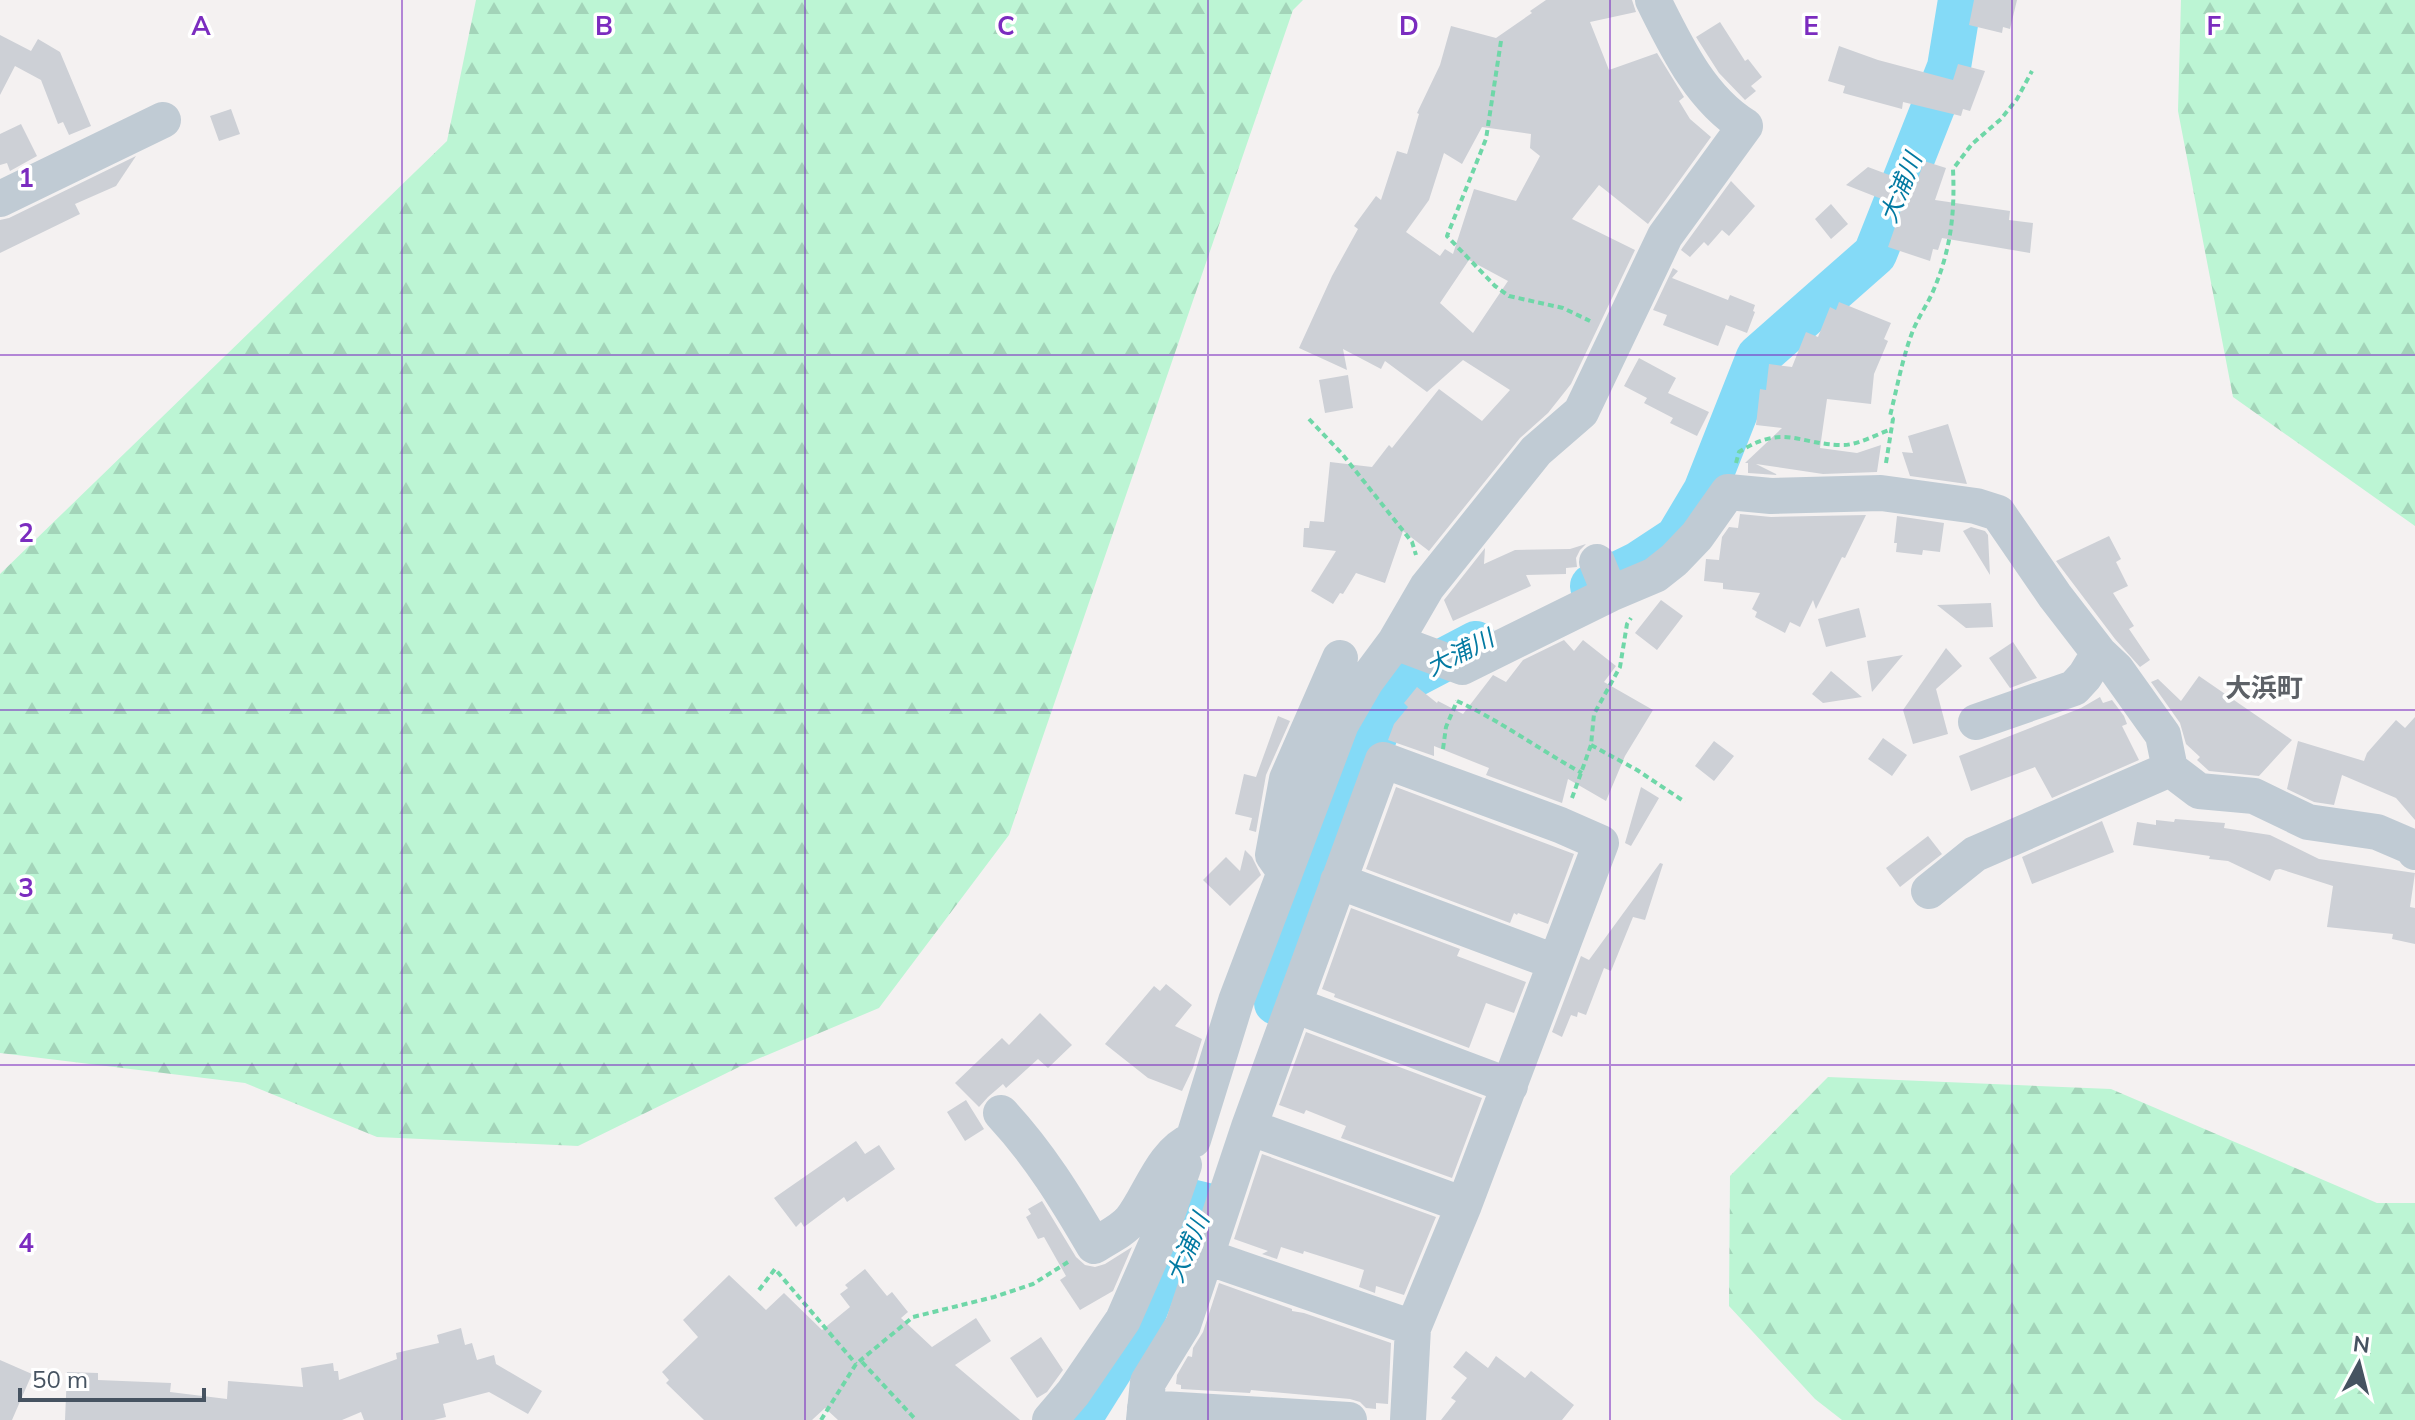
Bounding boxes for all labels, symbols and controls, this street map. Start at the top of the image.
text: A [191,9,211,42]
text: B [595,9,613,42]
text: C [997,9,1015,42]
text: D [1399,9,1419,42]
text: E [1803,9,1819,42]
text: F [2207,9,2222,42]
water label: 大浦川 [1873,146,1929,227]
text: 1 [18,161,34,194]
text: 2 [18,516,34,549]
water label: 大浦川 [1421,621,1501,682]
district label: 大浜町 [2225,671,2303,704]
text: 3 [18,871,34,904]
water label: 大浦川 [1159,1206,1216,1287]
text: 4 [18,1226,34,1259]
north arrow [2319,1324,2399,1404]
text: N [2351,1329,2371,1359]
scale bar [20,1352,204,1402]
text: 50 m [32,1364,88,1394]

